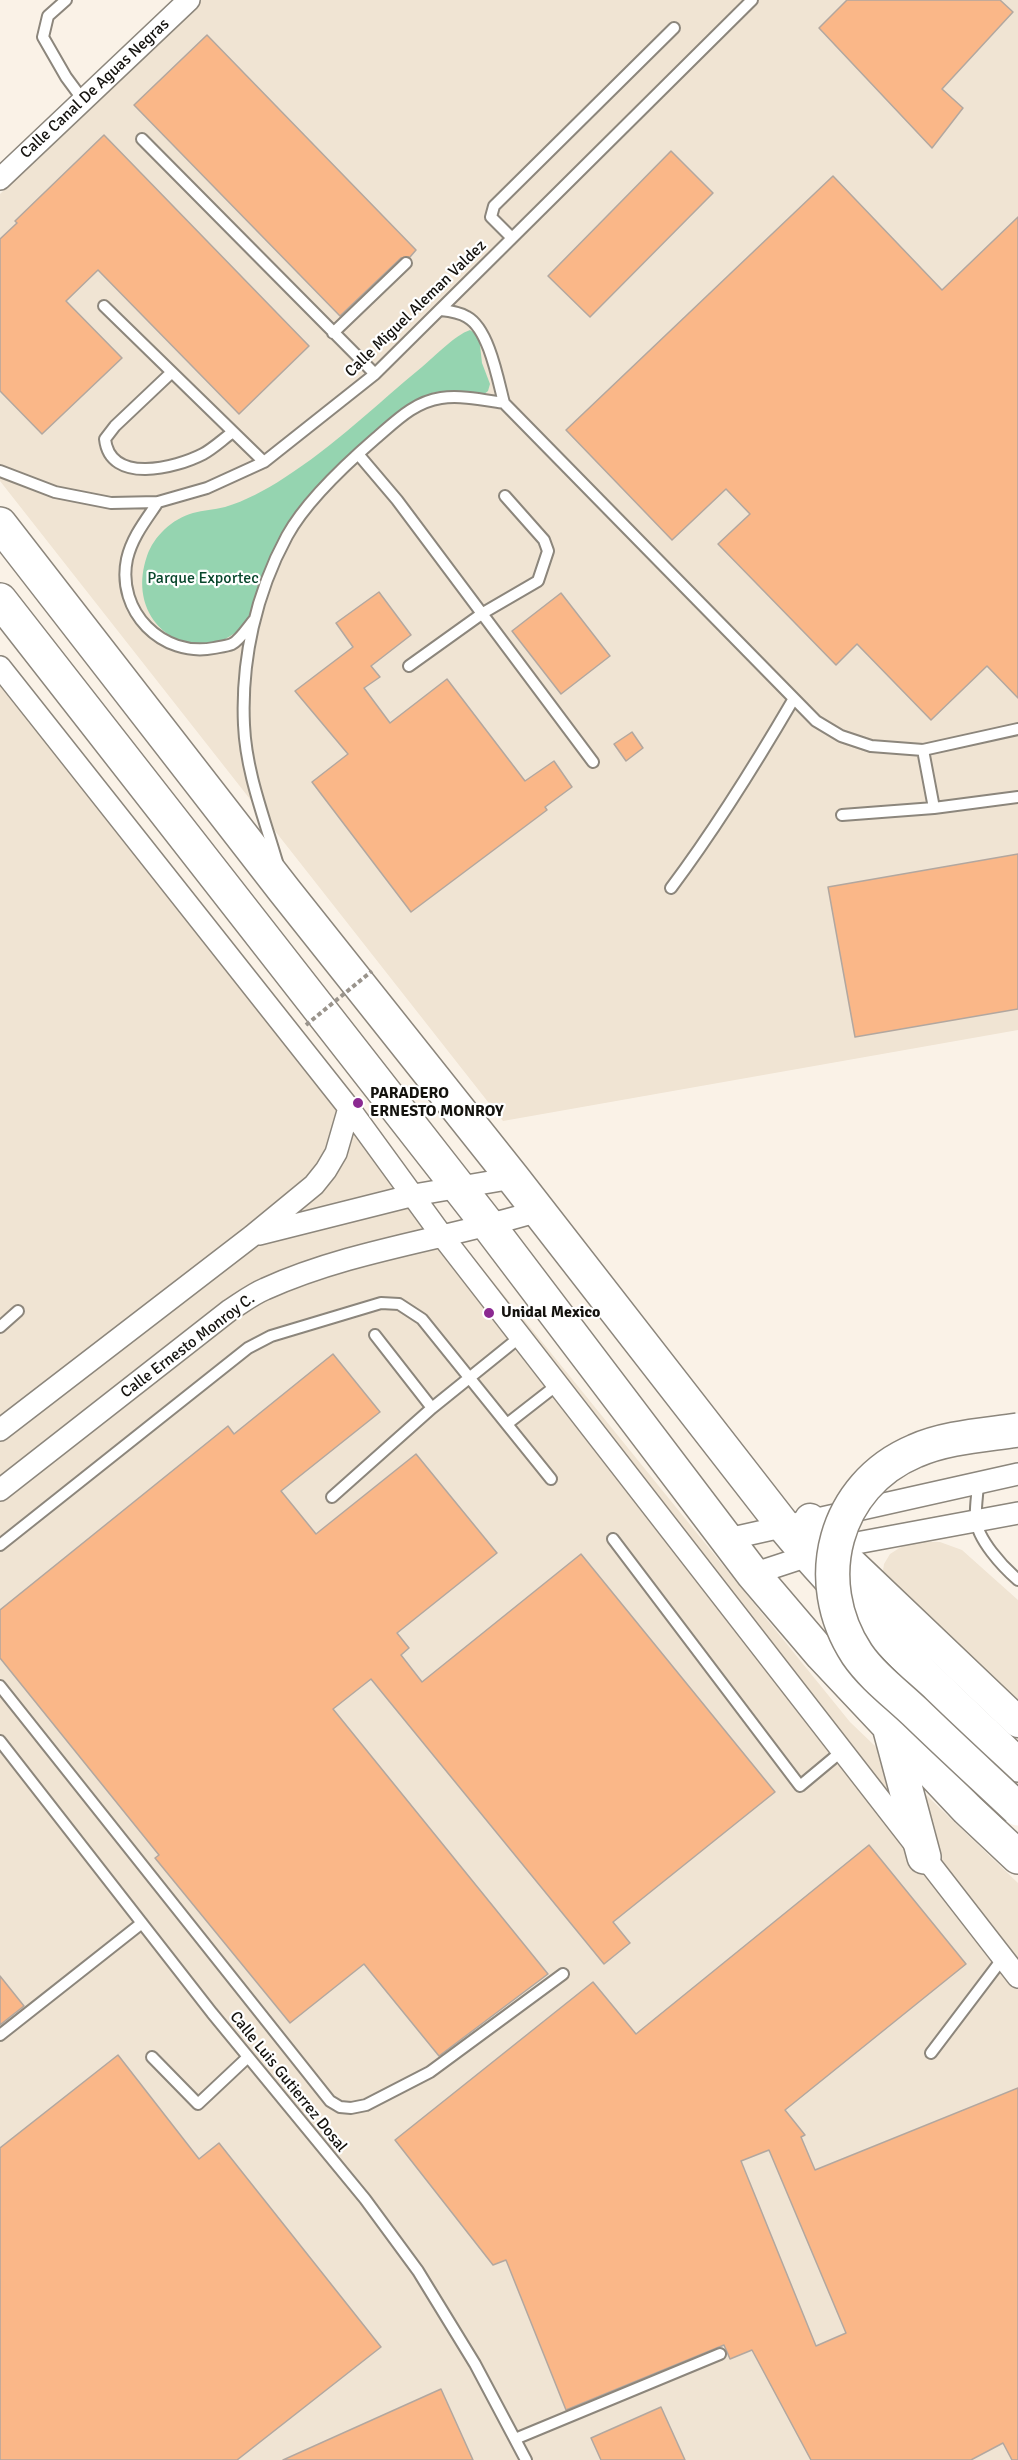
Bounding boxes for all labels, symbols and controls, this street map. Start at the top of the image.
street label: Calle Canal De Aguas Negras [17,15,173,163]
street label: Calle Miguel Aleman Valdez [341,236,491,382]
park label: Parque Exportec [147,569,259,589]
place label: PARADERO ERNESTO MONROY [370,1084,504,1122]
marker: PARADERO ERNESTO MONROY [351,1096,365,1110]
street label: Calle Ernesto Monroy C. [117,1289,259,1403]
place label: Unidal Mexico [501,1303,600,1323]
marker: Unidal Mexico [482,1306,496,1320]
street label: Calle Luis Gutierrez Dosal [225,2008,351,2156]

